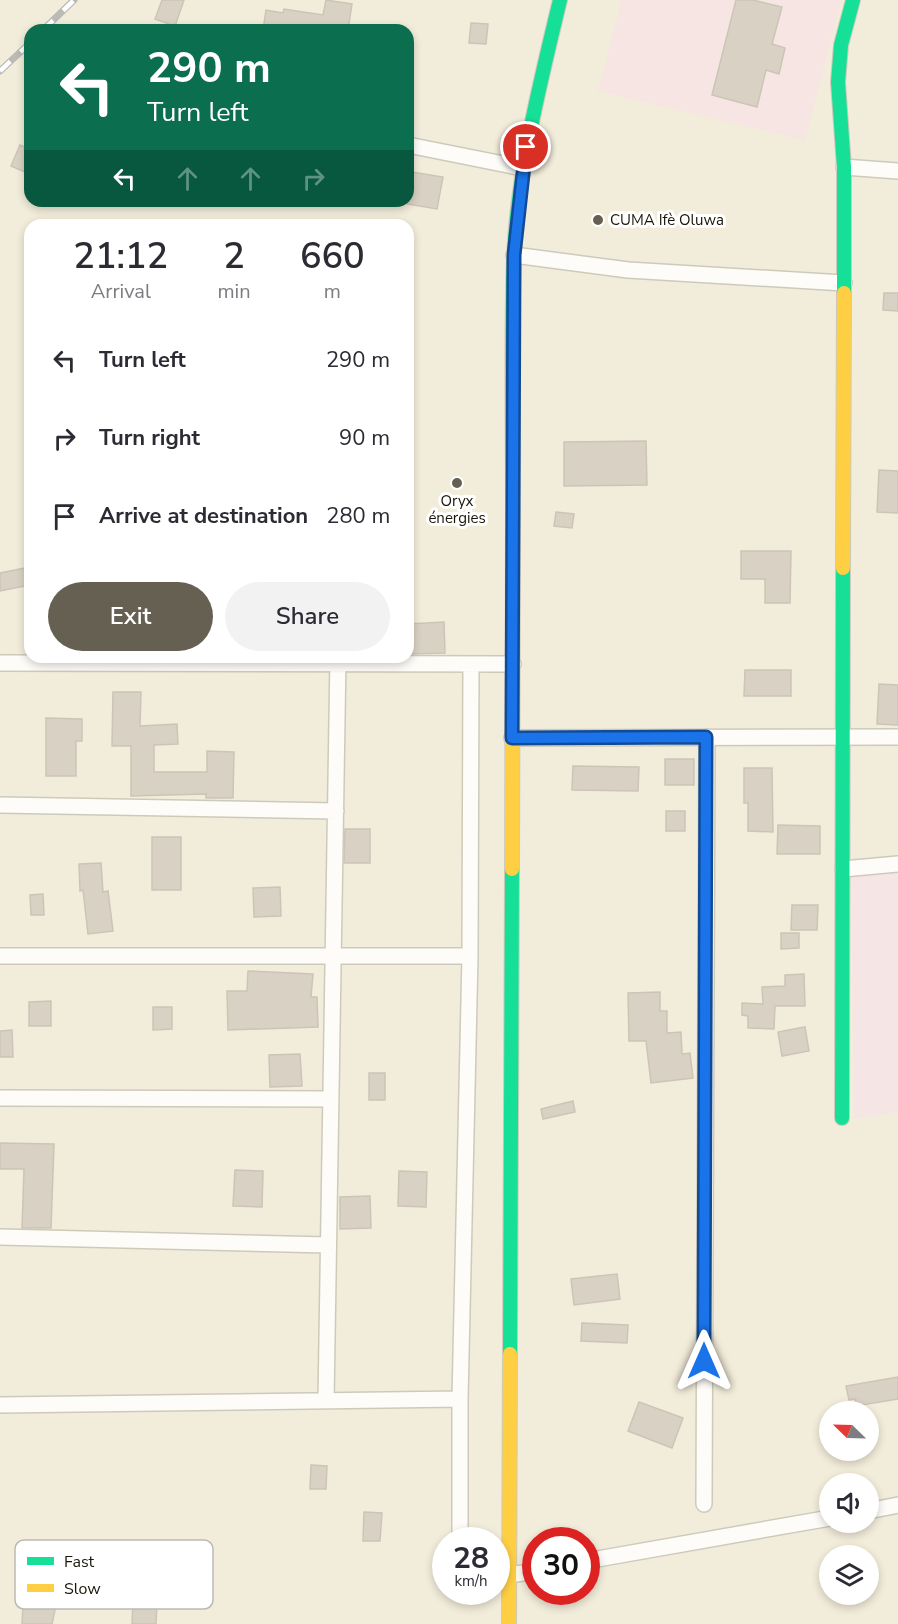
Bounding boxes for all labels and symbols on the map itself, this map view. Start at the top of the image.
pin [500,121,551,172]
place label: CUMA Ifè Oluwa [610,210,724,230]
marker: CUMA Ifè Oluwa [591,213,605,227]
marker: Oryx énergies [450,476,464,490]
place label: Oryx énergies [428,491,486,528]
position arrow [672,1329,736,1393]
north arrow [819,1401,879,1461]
speed limit sign: 30 [522,1527,600,1605]
legend [15,1540,213,1609]
text: Fast [64,1551,95,1573]
text: Slow [64,1578,101,1600]

